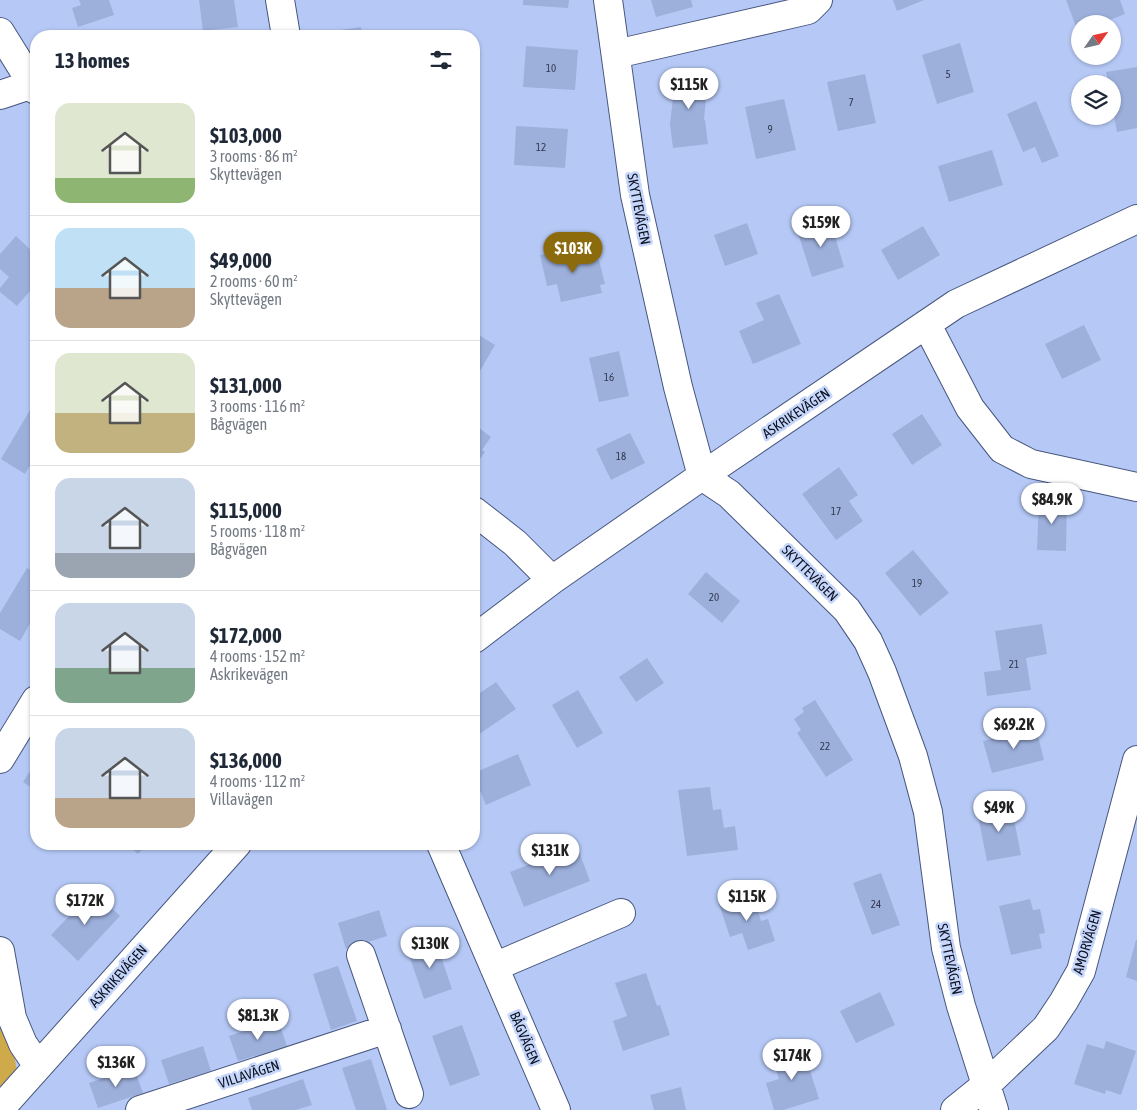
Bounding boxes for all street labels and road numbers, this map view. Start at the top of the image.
street label: SKYTTEVÄGEN [624,172,654,246]
street label: ASKRIKEVÄGEN [759,385,833,441]
street label: SKYTTEVÄGEN [779,542,841,604]
street label: AMORVÄGEN [1070,908,1104,976]
street label: SKYTTEVÄGEN [935,922,965,996]
street label: ASKRIKEVÄGEN [86,942,150,1010]
street label: BÅGVÄGEN [507,1009,544,1067]
street label: VILLAVÄGEN [217,1057,281,1091]

